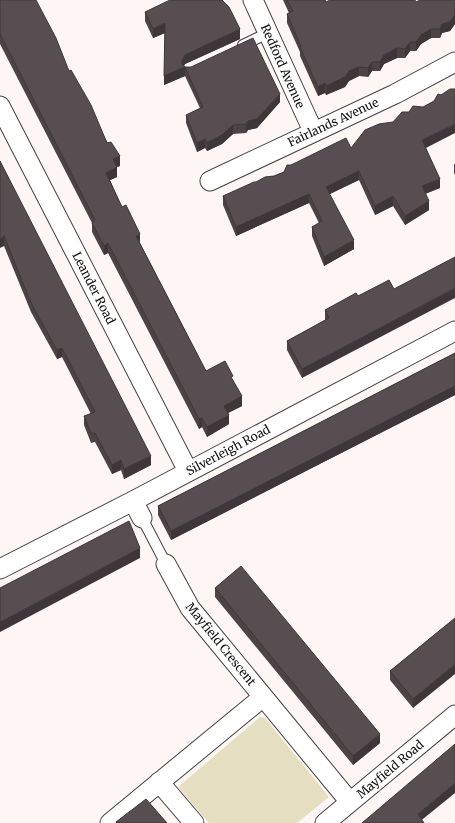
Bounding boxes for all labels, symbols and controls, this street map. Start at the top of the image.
street label: Redford Avenue [258,22,308,110]
street label: Fairlands Avenue [285,94,381,150]
street label: Leander Road [69,249,119,327]
street label: Silverleigh Road [183,422,273,478]
street label: Mayfield Crescent [183,599,260,689]
street label: Mayfield Road [353,737,427,801]

